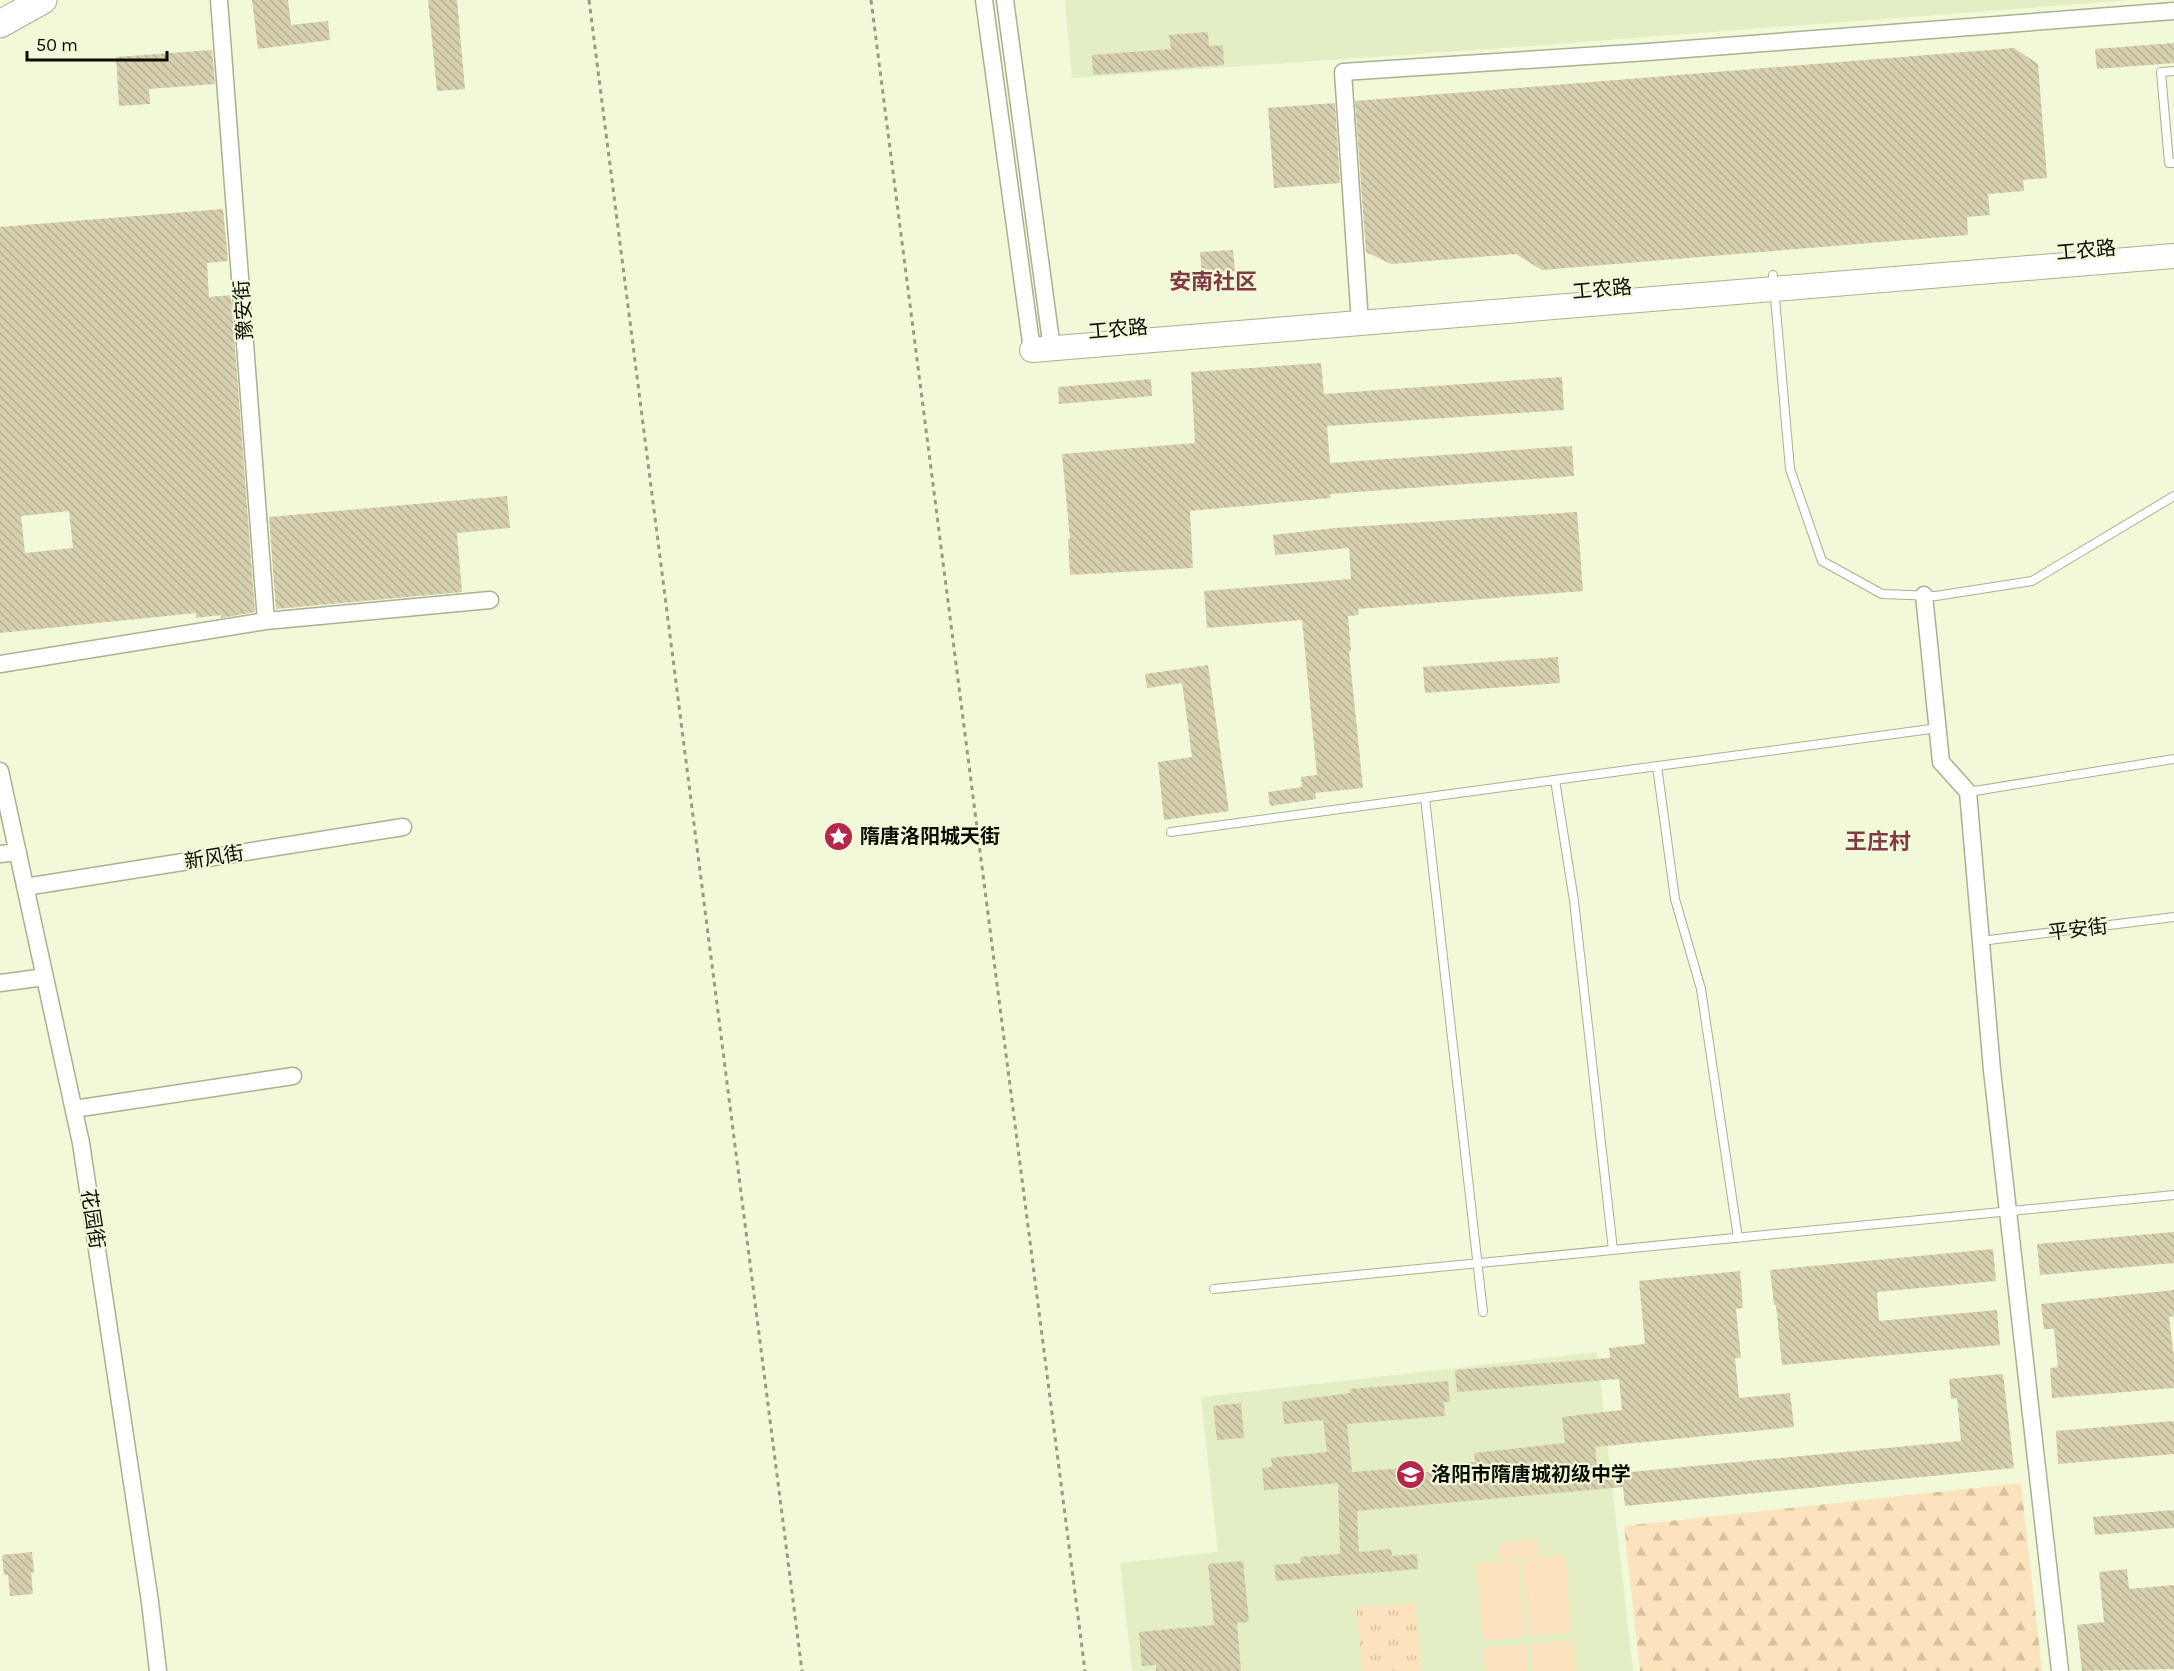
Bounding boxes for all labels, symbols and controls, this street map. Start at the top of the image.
scale bar [27,24,166,62]
text: 50 m [36,34,78,56]
street label: 工农路 [2055,236,2117,265]
district label: 安南社区 [1169,269,1257,295]
street label: 工农路 [1571,275,1633,304]
street label: 豫安街 [230,279,257,341]
street label: 工农路 [1087,315,1149,344]
place icon: 隋唐洛阳城天街 [823,820,855,852]
place label: 隋唐洛阳城天街 [860,825,1000,848]
district label: 王庄村 [1845,829,1911,855]
street label: 新风街 [183,841,246,874]
street label: 平安街 [2047,914,2109,945]
street label: 花园街 [76,1188,109,1251]
school or university icon: 洛阳市隋唐城初级中学 [1394,1458,1426,1490]
place label: 洛阳市隋唐城初级中学 [1431,1463,1631,1486]

